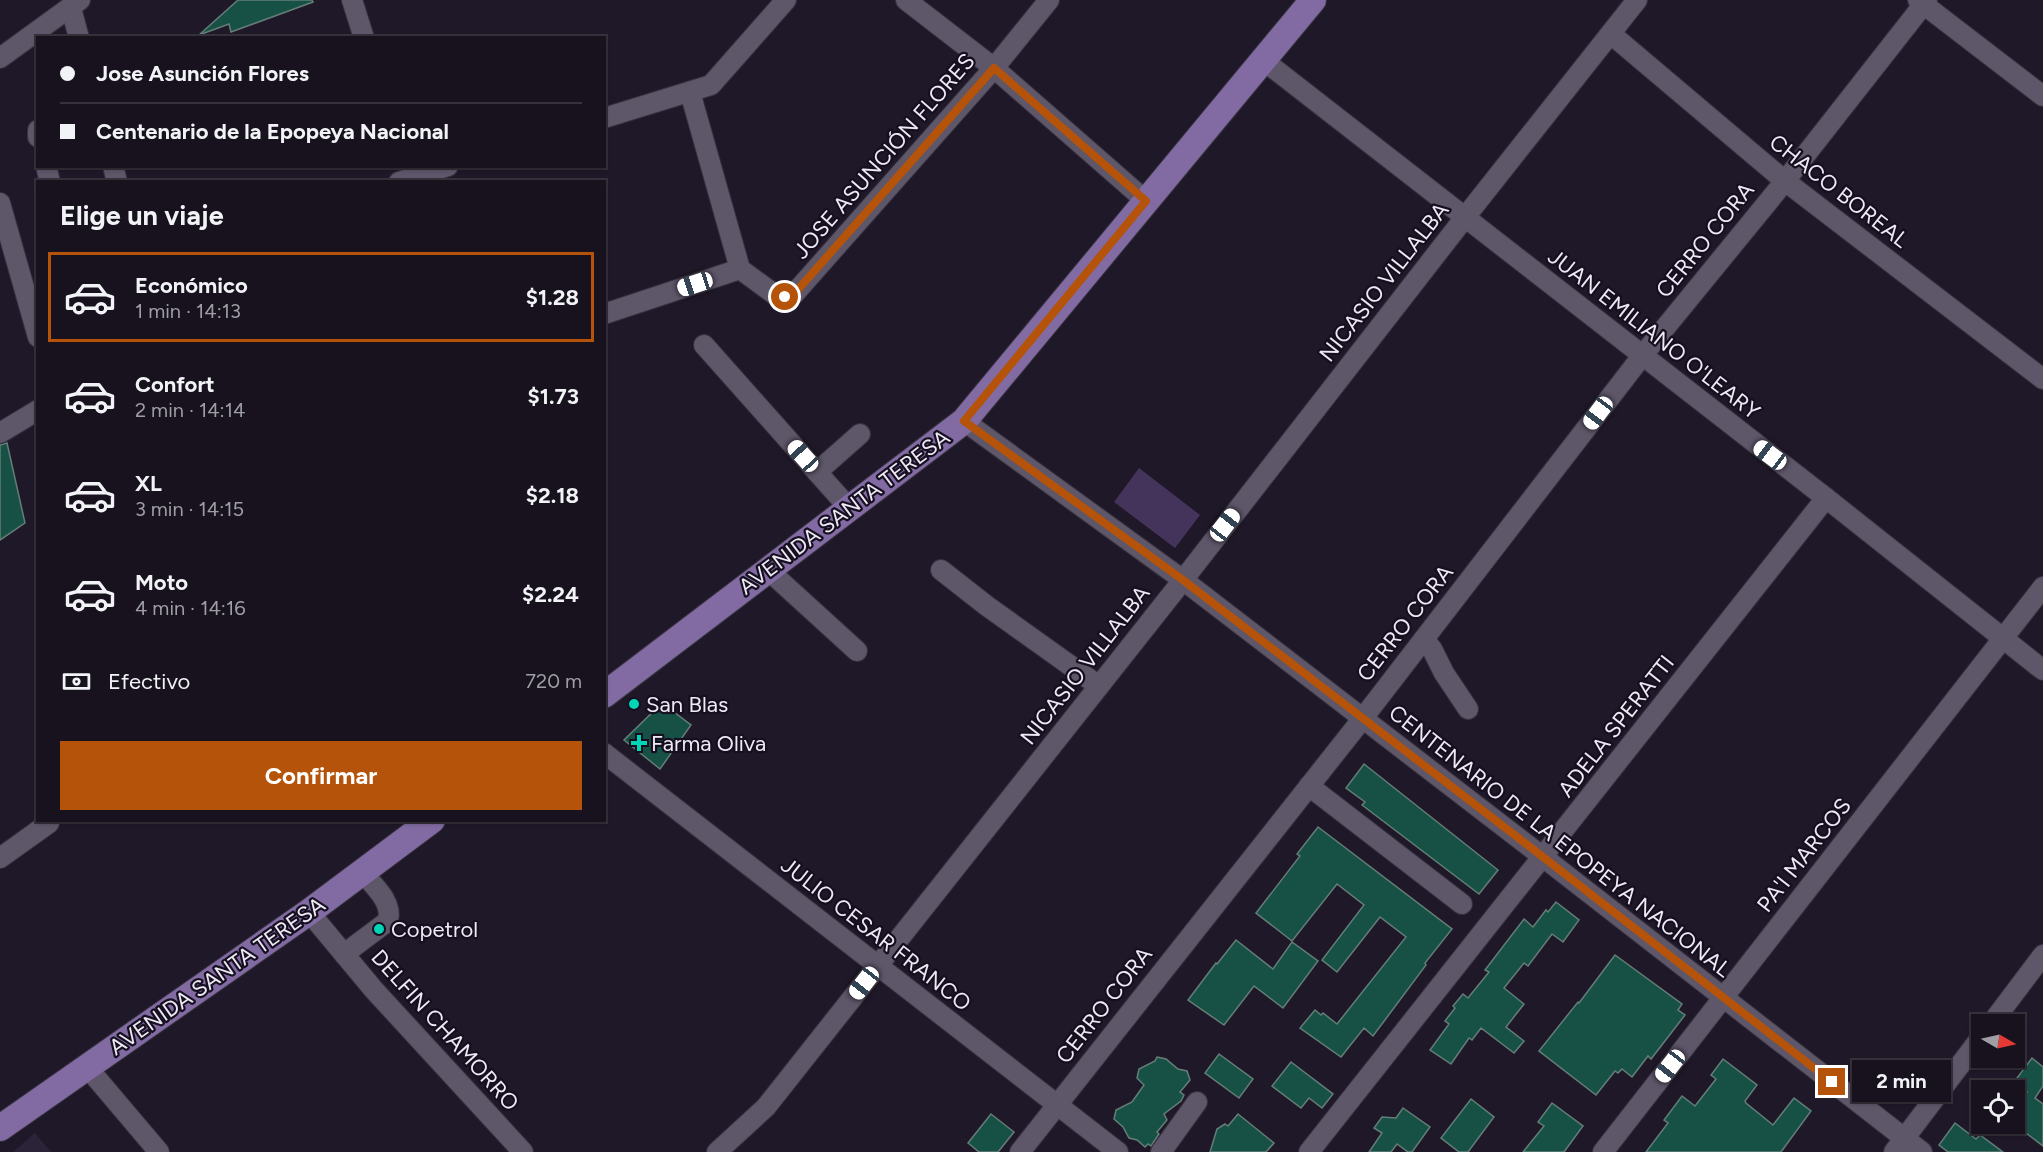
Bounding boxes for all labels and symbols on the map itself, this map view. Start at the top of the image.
street label: JOSE ASUNCIÓN FLORES [788,48,980,264]
street label: CHACO BOREAL [1764,128,1914,254]
street label: CERRO CORA [1650,177,1760,303]
street label: NICASIO VILLALBA [1313,197,1455,367]
street label: JUAN EMILIANO O'LEARY [1543,243,1766,426]
car [675,270,715,298]
route start [771,283,798,310]
car [1580,393,1616,433]
street label: AVENIDA SANTA TERESA [733,424,955,600]
car [784,437,822,475]
car [1750,437,1790,473]
car [1207,505,1243,545]
street label: CERRO CORA [1351,559,1459,687]
street label: NICASIO VILLALBA [1014,580,1156,750]
street label: ADELA SPERATTI [1552,650,1680,802]
place label: San Blas [646,691,728,718]
marker: San Blas [627,697,641,711]
street label: CENTENARIO DE LA EPOPEYA NACIONAL [1384,699,1737,983]
place label: Farma Oliva [651,730,766,757]
marker: Farma Oliva [632,736,646,750]
street label: PA'I MARCOS [1751,793,1857,917]
street label: JULIO CESAR FRANCO [776,851,976,1017]
street label: AVENIDA SANTA TERESA [104,891,330,1061]
place label: Copetrol [391,916,478,943]
marker: Copetrol [372,922,386,936]
street label: CERRO CORA [1050,941,1158,1069]
street label: DELFIN CHAMORRO [366,944,524,1116]
car [846,963,882,1003]
north arrow [1971,1014,2025,1068]
car [1652,1046,1688,1086]
callout: 2 min [1853,1061,1952,1103]
route end [1818,1068,1845,1095]

